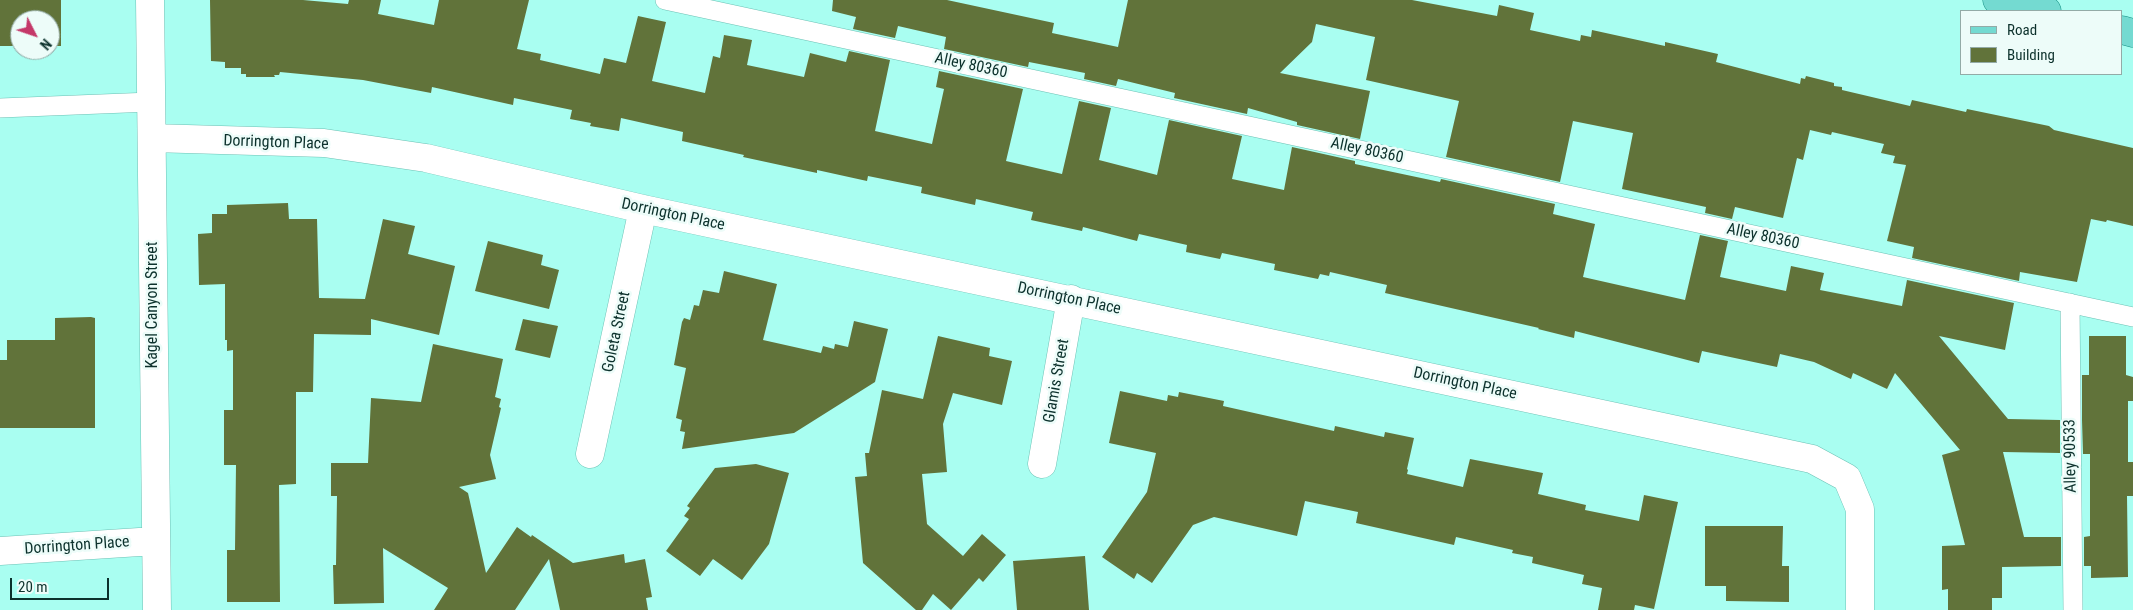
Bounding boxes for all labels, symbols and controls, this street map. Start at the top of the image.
north arrow [10,10,60,60]
legend [1960,10,2123,75]
text: Road [2007,21,2037,39]
text: N [37,36,54,53]
text: Building [2007,46,2055,64]
street label: Alley 80360 [933,49,1009,83]
street label: Dorrington Place [223,132,329,154]
street label: Alley 80360 [1329,134,1405,168]
street label: Dorrington Place [619,195,727,235]
street label: Alley 80360 [1725,220,1801,254]
street label: Kagel Canyon Street [143,241,163,369]
street label: Dorrington Place [1015,279,1123,319]
street label: Goleta Street [599,290,635,374]
street label: Glamis Street [1040,337,1074,425]
street label: Dorrington Place [1411,364,1519,404]
street label: Alley 90533 [2061,419,2081,493]
street label: Dorrington Place [24,533,130,559]
scale bar [12,568,111,600]
text: 20 m [18,578,48,596]

